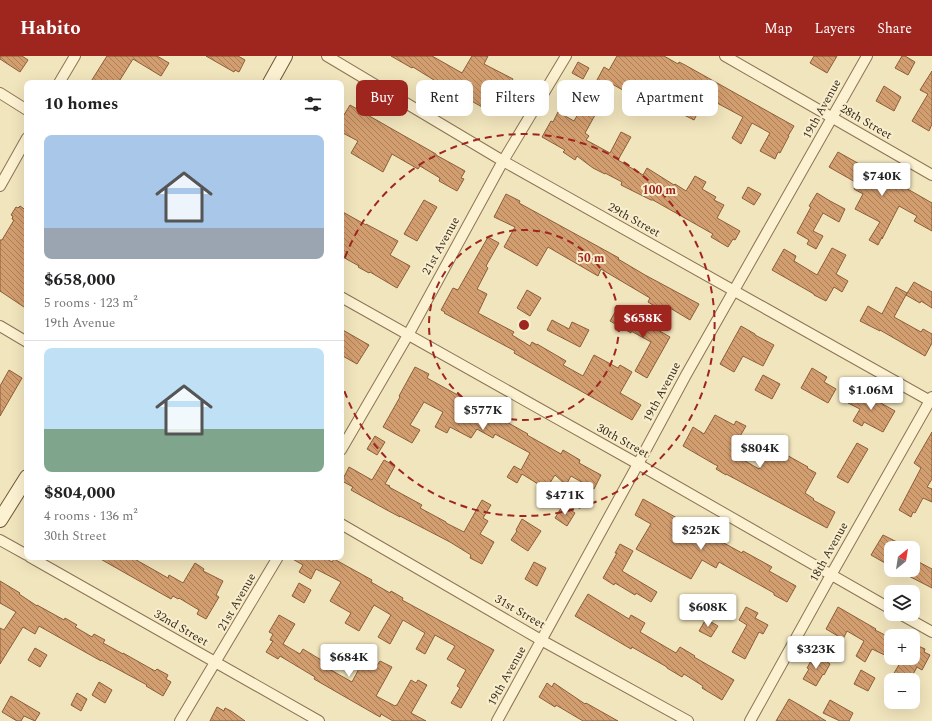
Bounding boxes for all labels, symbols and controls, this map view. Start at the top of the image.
text: Habito [20,14,81,43]
text: Map [764,18,793,39]
text: Layers [815,18,855,39]
text: Share [877,18,912,39]
street label: 19th Avenue [798,75,846,142]
chip: Buy [356,80,408,116]
chip: Rent [416,80,473,116]
chip: Filters [481,80,549,116]
chip: New [557,80,614,116]
chip: Apartment [622,80,718,116]
text: 10 homes [44,91,118,117]
icon: filters [302,93,324,115]
street label: 28th Street [836,99,896,145]
icon: home [148,161,220,233]
pin: $740K [854,163,910,197]
text: $740K [862,166,902,186]
text: 100 m [642,181,676,200]
street label: 29th Street [604,198,664,242]
street label: 21st Avenue [417,213,465,279]
text: 50 m [577,249,605,268]
text: $658,000 [44,267,115,293]
text: 5 rooms · 123 m² [44,293,138,313]
pin: $658K [615,305,671,339]
text: $658K [623,308,663,328]
text: 19th Avenue [44,313,115,333]
centre of rings [517,318,531,332]
street label: 19th Avenue [638,358,686,426]
icon: home [148,374,220,446]
pin: $1.06M [838,377,904,411]
text: $1.06M [848,380,894,400]
pin: $577K [455,397,511,431]
text: $577K [463,400,503,420]
street label: 30th Street [593,419,653,463]
pin: $804K [732,435,788,469]
text: $804K [740,438,780,458]
text: $804,000 [44,480,115,506]
pin: $471K [537,482,593,516]
text: $471K [545,485,585,505]
text: 4 rooms · 136 m² [44,506,138,526]
pin: $252K [673,517,729,551]
street label: 18th Avenue [805,518,853,585]
text: $252K [681,520,721,540]
text: 30th Street [44,526,107,546]
north arrow [884,541,920,577]
map controls [884,541,920,709]
street label: 21st Avenue [213,569,261,634]
button: layers [884,585,920,621]
street label: 31st Street [491,590,549,634]
pin: $608K [680,594,736,628]
text: $608K [688,597,728,617]
street label: 32nd Street [150,605,212,651]
button: + [884,629,920,665]
pin: $323K [788,636,844,670]
text: $323K [796,639,836,659]
street label: 19th Avenue [483,642,531,709]
pin: $684K [321,644,377,678]
text: $684K [329,647,369,667]
button: − [884,673,920,709]

